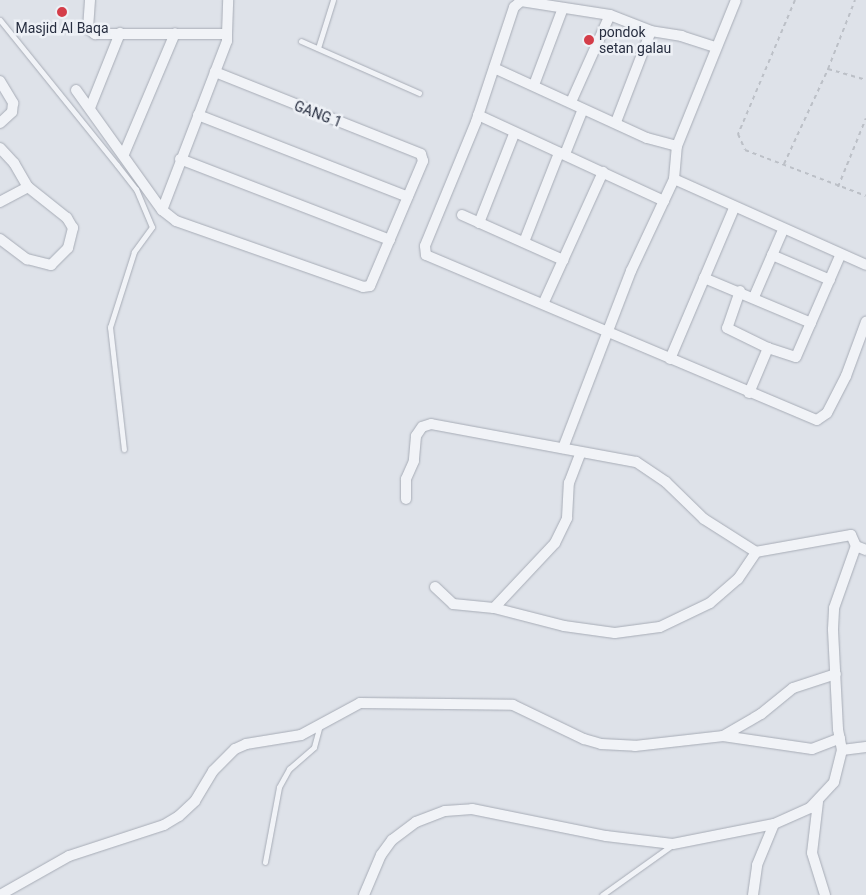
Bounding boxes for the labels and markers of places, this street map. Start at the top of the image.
marker: Masjid Al Baqa [56,6,68,18]
place label: Masjid Al Baqa [15,20,109,36]
place label: pondok setan galau [599,24,671,56]
marker: pondok setan galau [583,34,595,46]

